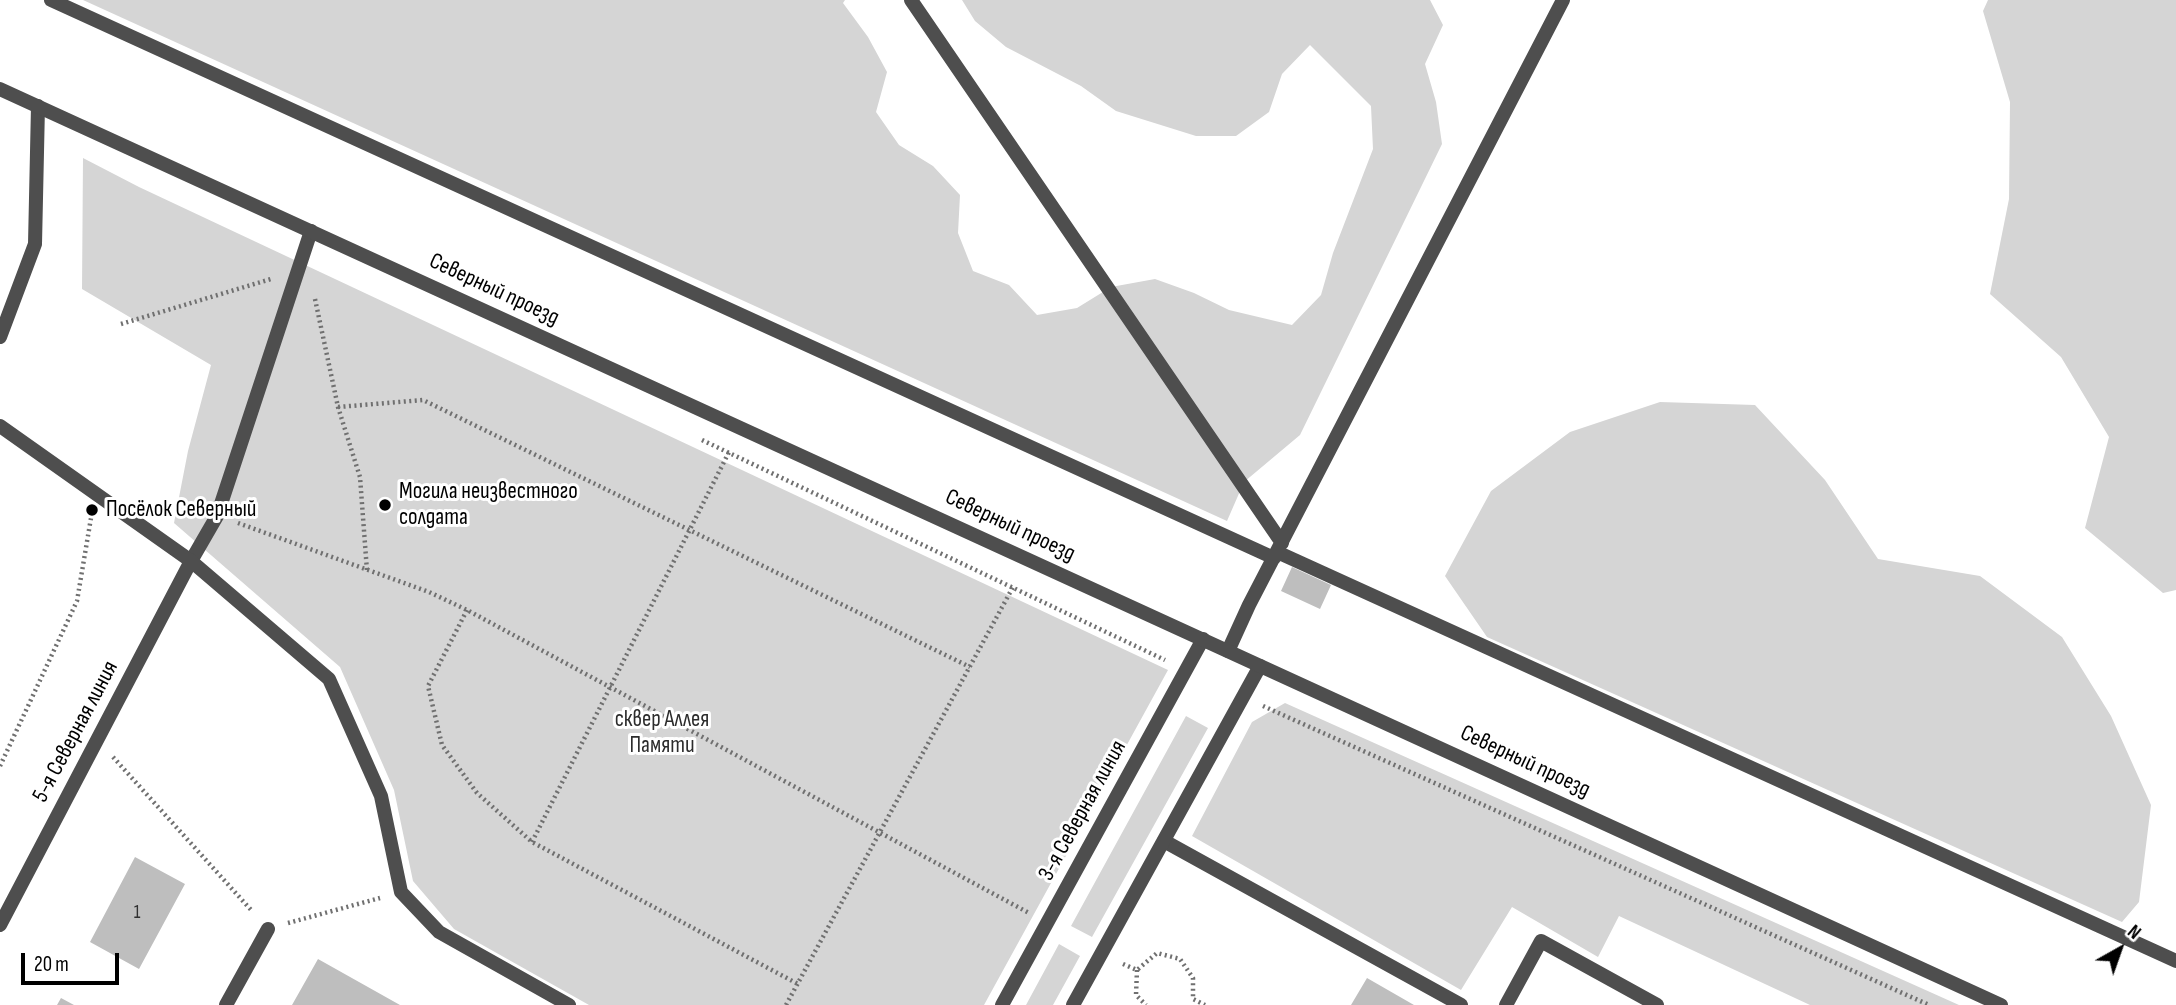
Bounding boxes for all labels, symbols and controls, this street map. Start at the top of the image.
street label: Северный проезд [424,248,564,332]
place label: Могила неизвестного солдата [399,478,578,532]
street label: Северный проезд [940,484,1080,568]
place label: Посёлок Северный [106,496,256,524]
marker: Могила неизвестного солдата [377,497,393,513]
marker: Посёлок Северный [84,502,100,518]
street label: 5-я Северная линия [27,657,125,807]
park label: сквер Аллея Памяти [615,706,709,760]
street label: Северный проезд [1455,720,1595,804]
street label: 3-я Северная линия [1033,736,1133,886]
house number: 1 [134,902,140,924]
north arrow [2085,914,2155,984]
text: N [2123,920,2145,945]
scale bar [24,939,122,983]
text: 20 m [34,952,69,977]

